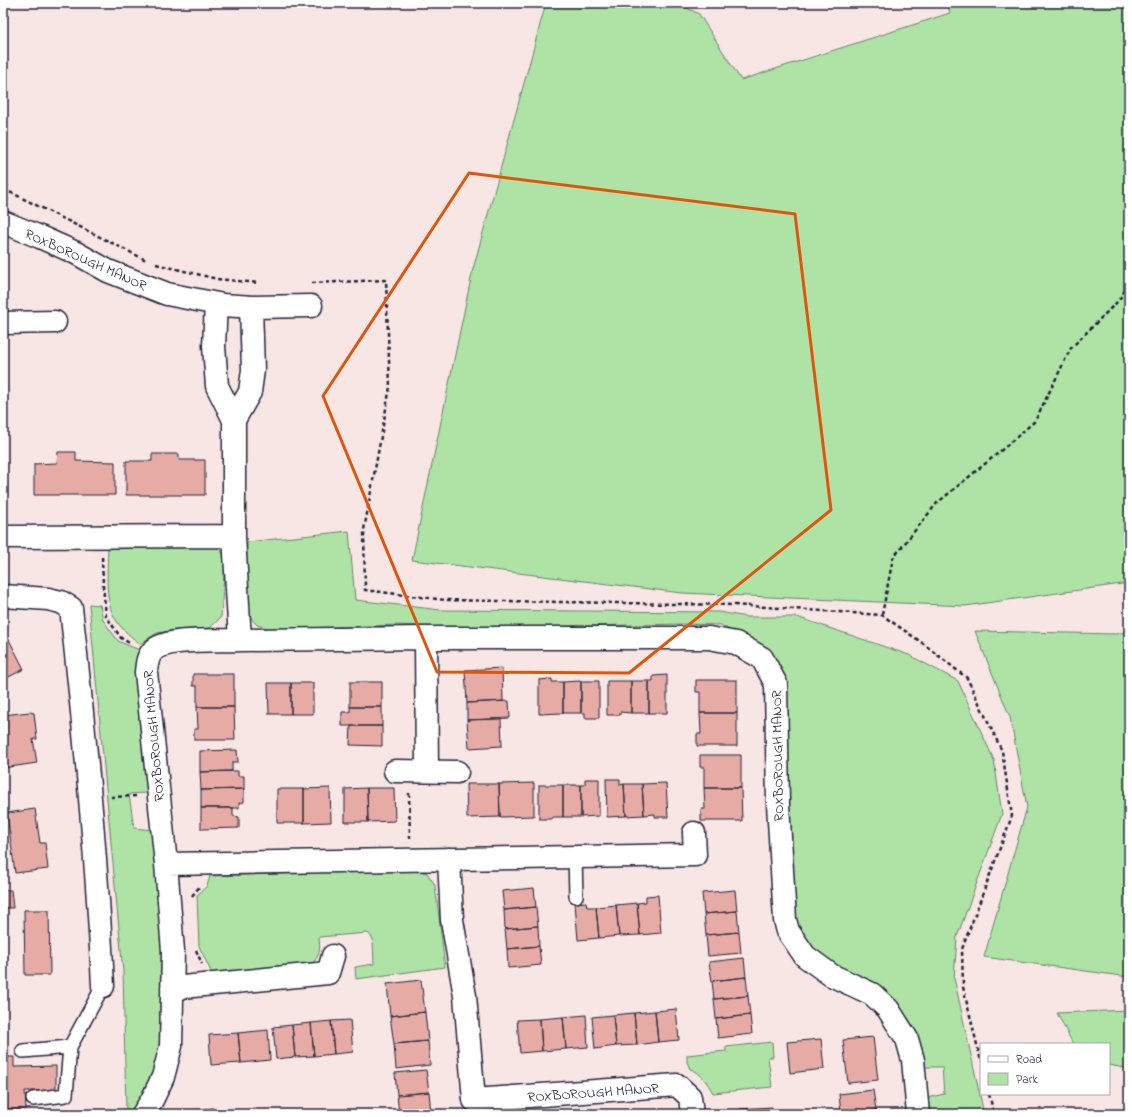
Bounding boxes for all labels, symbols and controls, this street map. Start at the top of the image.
street label: ROXBOROUGH MANOR [21,224,150,297]
street label: ROXBOROUGH MANOR [138,669,171,802]
street label: ROXBOROUGH MANOR [767,690,790,822]
legend [980,1043,1110,1095]
text: Road [1016,1051,1042,1069]
text: Park [1016,1071,1038,1089]
street label: ROXBOROUGH MANOR [527,1078,660,1109]

